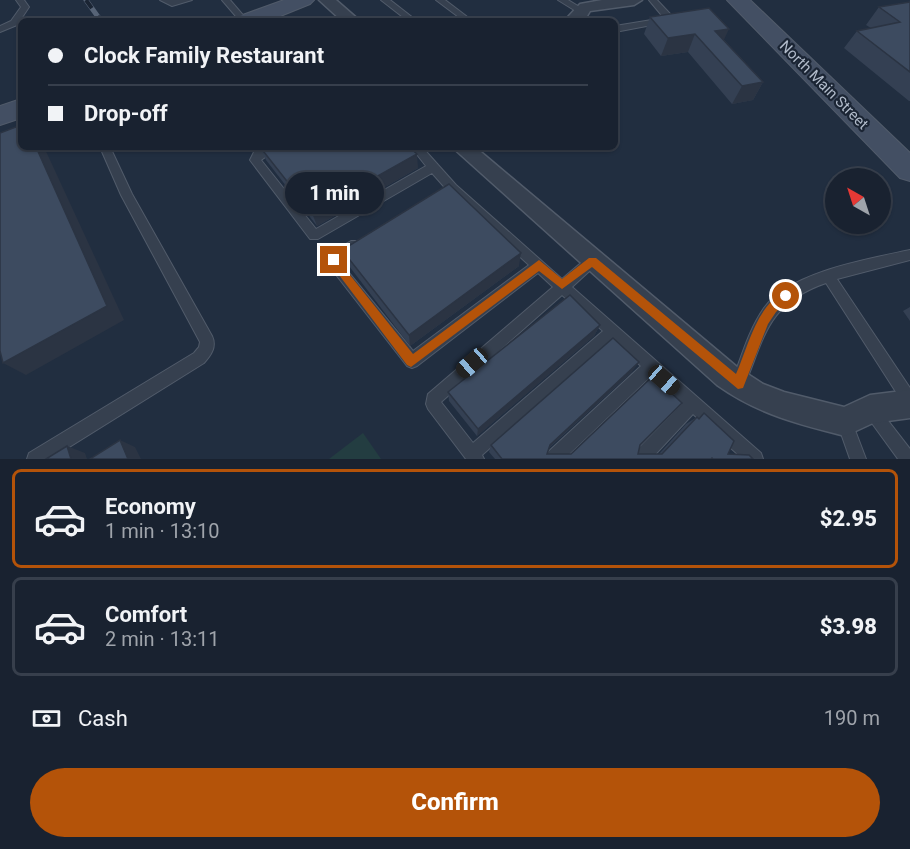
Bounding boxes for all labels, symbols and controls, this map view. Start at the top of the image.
street label: North Main Street [776,37,872,133]
text: Clock Family Restaurant [84,43,324,68]
text: Drop-off [84,101,168,126]
north arrow [825,168,891,234]
map controls [825,168,891,234]
callout: 1 min [284,173,384,215]
text: 1 min [309,181,360,205]
route end [320,246,347,273]
route start [772,282,799,309]
car [453,344,491,382]
car [645,361,683,399]
icon: car [33,492,87,546]
text: Economy [105,494,196,519]
text: $2.95 [820,506,877,531]
text: 1 min · 13:10 [105,519,220,543]
icon: car [33,600,87,654]
text: Comfort [105,602,187,627]
text: $3.98 [820,614,877,639]
text: 2 min · 13:11 [105,627,220,651]
icon: cash [30,702,63,735]
text: Cash [78,706,128,731]
text: 190 m [824,706,880,730]
button: Confirm [30,768,880,837]

